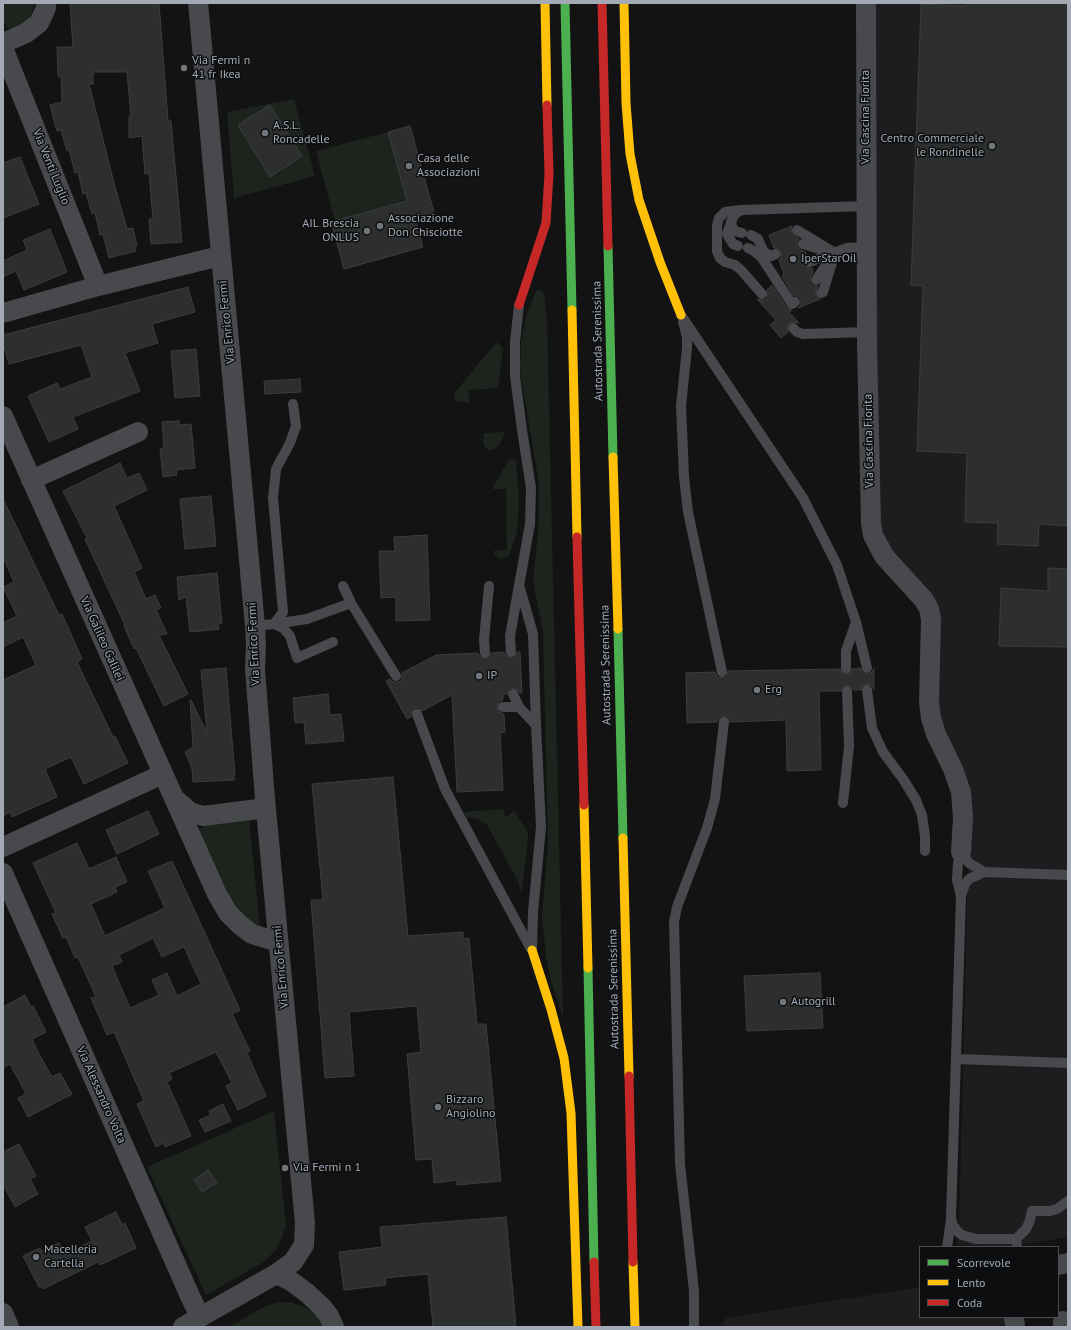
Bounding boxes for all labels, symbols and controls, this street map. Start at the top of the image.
place label: Via Fermi n 41 fr Ikea [192,54,250,82]
marker: Via Fermi n 41 fr Ikea [179,63,189,73]
street label: Via Cascina Fiorita [859,70,873,164]
place label: A.S.L. Roncadelle [273,119,330,147]
street label: Via Venti Luglio [29,127,73,207]
marker: A.S.L. Roncadelle [260,128,270,138]
place label: Centro Commerciale le Rondinelle [880,132,984,160]
marker: Centro Commerciale le Rondinelle [987,141,997,151]
place label: Casa delle Associazioni [417,152,480,180]
marker: Casa delle Associazioni [404,161,414,171]
place label: Associazione Don Chisciotte [388,212,463,240]
place label: AIL Brescia ONLUS [302,217,359,245]
marker: Associazione Don Chisciotte [375,221,385,231]
marker: AIL Brescia ONLUS [362,226,372,236]
place label: IperStarOil [801,252,857,266]
marker: IperStarOil [788,254,798,264]
street label: Via Enrico Fermi [215,280,239,364]
street label: Autostrada Serenissima [590,281,606,401]
street label: Via Cascina Fiorita [861,394,877,488]
street label: Via Galileo Galilei [77,594,127,684]
street label: Via Enrico Fermi [245,602,263,686]
street label: Autostrada Serenissima [598,605,614,725]
place label: IP [487,669,497,683]
marker: IP [474,671,484,681]
place label: Erg [765,683,782,697]
marker: Erg [752,685,762,695]
street label: Via Enrico Fermi [270,925,292,1009]
street label: Autostrada Serenissima [606,929,622,1049]
place label: Autogrill [791,995,836,1009]
marker: Autogrill [778,997,788,1007]
street label: Via Alessandro Volta [73,1044,129,1146]
place label: Bizzaro Angiolino [446,1093,495,1121]
marker: Bizzaro Angiolino [433,1102,443,1112]
place label: Via Fermi n 1 [293,1161,361,1175]
marker: Via Fermi n 1 [280,1163,290,1173]
place label: Macelleria Cartella [44,1243,97,1271]
legend [919,1246,1059,1318]
marker: Macelleria Cartella [31,1252,41,1262]
text: Scorrevole [957,1255,1011,1270]
text: Lento [957,1275,986,1290]
text: Coda [957,1295,982,1310]

